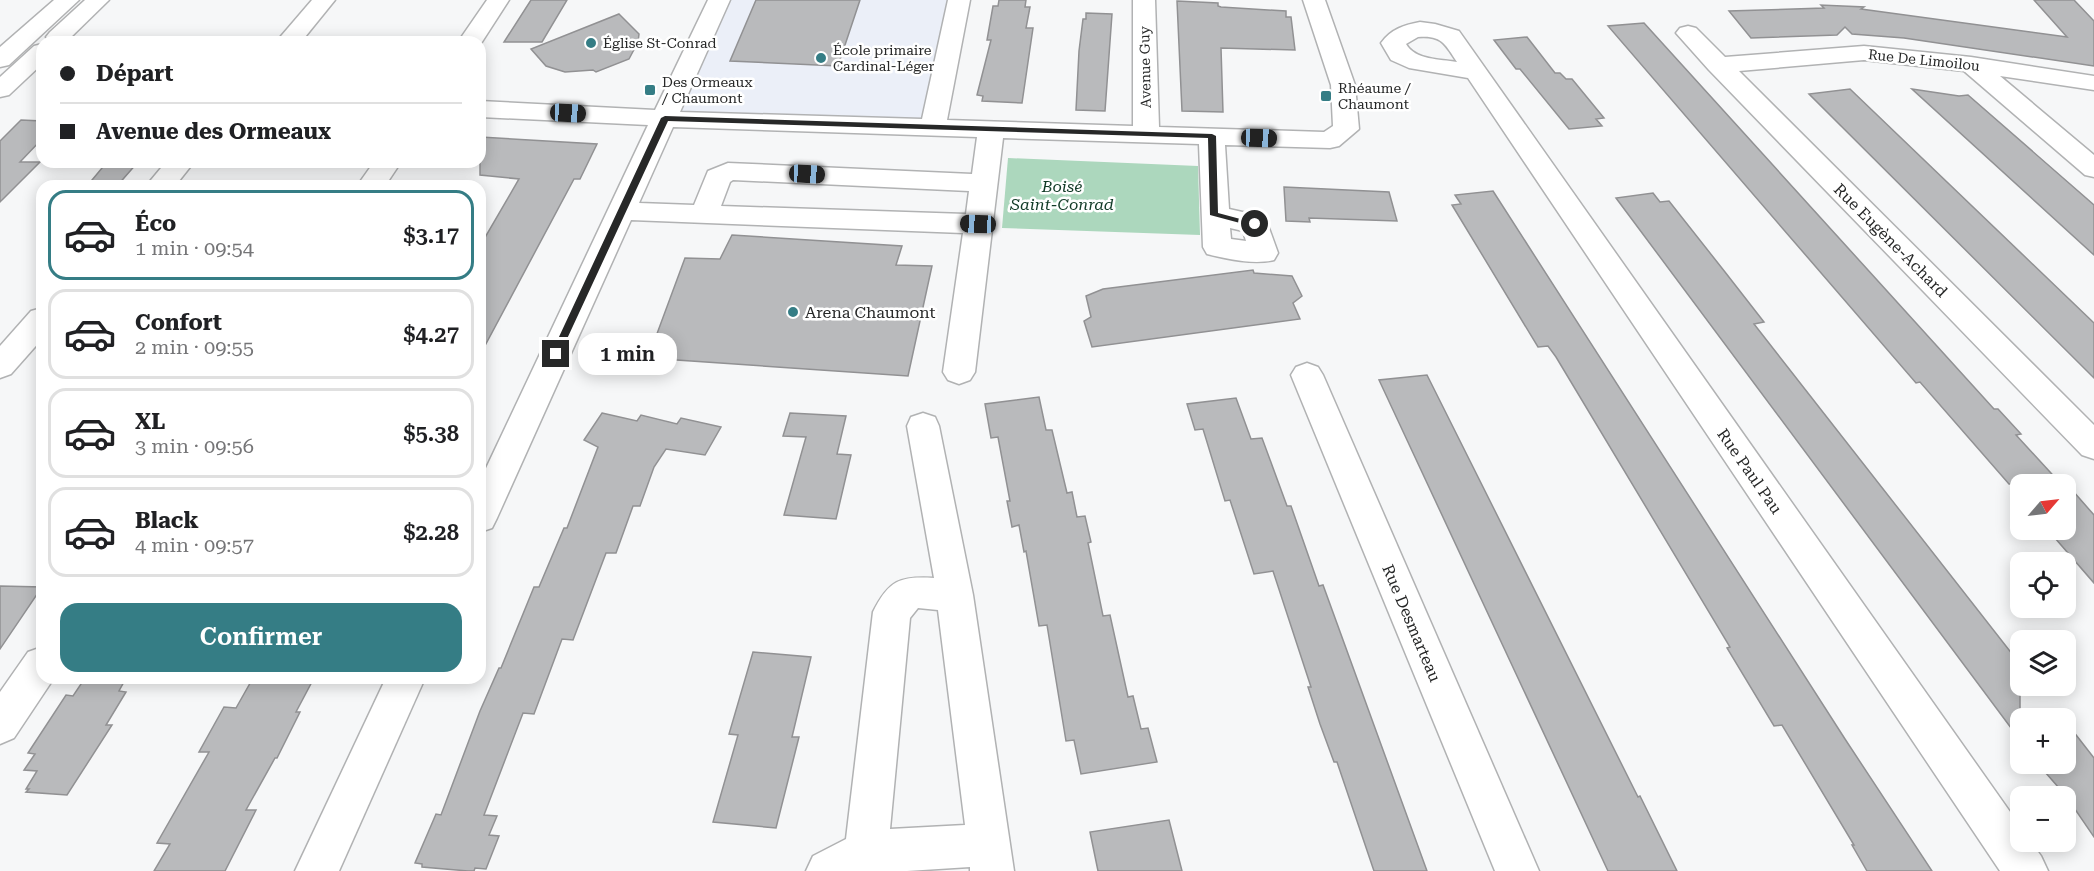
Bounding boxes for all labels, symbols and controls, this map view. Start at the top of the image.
street label: Avenue Guy [1136,25,1154,108]
place label: Église St-Conrad [603,35,716,51]
marker: Église St-Conrad [584,36,598,50]
place label: École primaire Cardinal-Léger [833,42,934,74]
street label: Rue De Limoilou [1867,46,1981,74]
marker: École primaire Cardinal-Léger [814,51,828,65]
text: Départ [96,61,173,86]
place label: Des Ormeaux / Chaumont [661,74,752,106]
place label: Rhéaume / Chaumont [1338,80,1412,112]
marker: Des Ormeaux / Chaumont [643,83,657,97]
marker: Rhéaume / Chaumont [1319,89,1333,103]
car [550,103,586,123]
text: Avenue des Ormeaux [96,119,331,144]
car [1241,128,1277,148]
car [789,164,825,184]
park label: Boisé Saint-Conrad [1009,177,1114,214]
street label: Rue Eugène-Achard [1830,180,1951,301]
icon: car [63,208,117,262]
route start [1241,210,1268,237]
text: Éco [135,211,176,236]
car [960,214,996,234]
text: $3.17 [403,223,459,248]
text: 1 min · 09:54 [135,236,254,260]
place label: Arena Chaumont [805,303,936,322]
marker: Arena Chaumont [786,305,800,319]
icon: car [63,307,117,361]
text: Confort [135,310,222,335]
text: $4.27 [403,322,459,347]
callout: 1 min [577,333,676,375]
text: 2 min · 09:55 [135,335,254,359]
route end [542,340,569,367]
text: 1 min [600,342,655,366]
icon: car [63,406,117,460]
text: XL [135,409,165,434]
text: $5.38 [403,421,459,446]
street label: Rue Paul Pau [1713,425,1786,517]
text: 3 min · 09:56 [135,434,254,458]
north arrow [2010,474,2076,540]
map controls [2010,474,2076,852]
icon: car [63,505,117,559]
text: Black [135,508,199,533]
text: $2.28 [403,520,459,545]
text: 4 min · 09:57 [135,533,254,557]
button: locate [2010,552,2076,618]
street label: Rue Desmarteau [1378,562,1445,685]
button: Confirmer [60,603,462,672]
button: layers [2010,630,2076,696]
button: + [2010,708,2076,774]
button: − [2010,786,2076,852]

